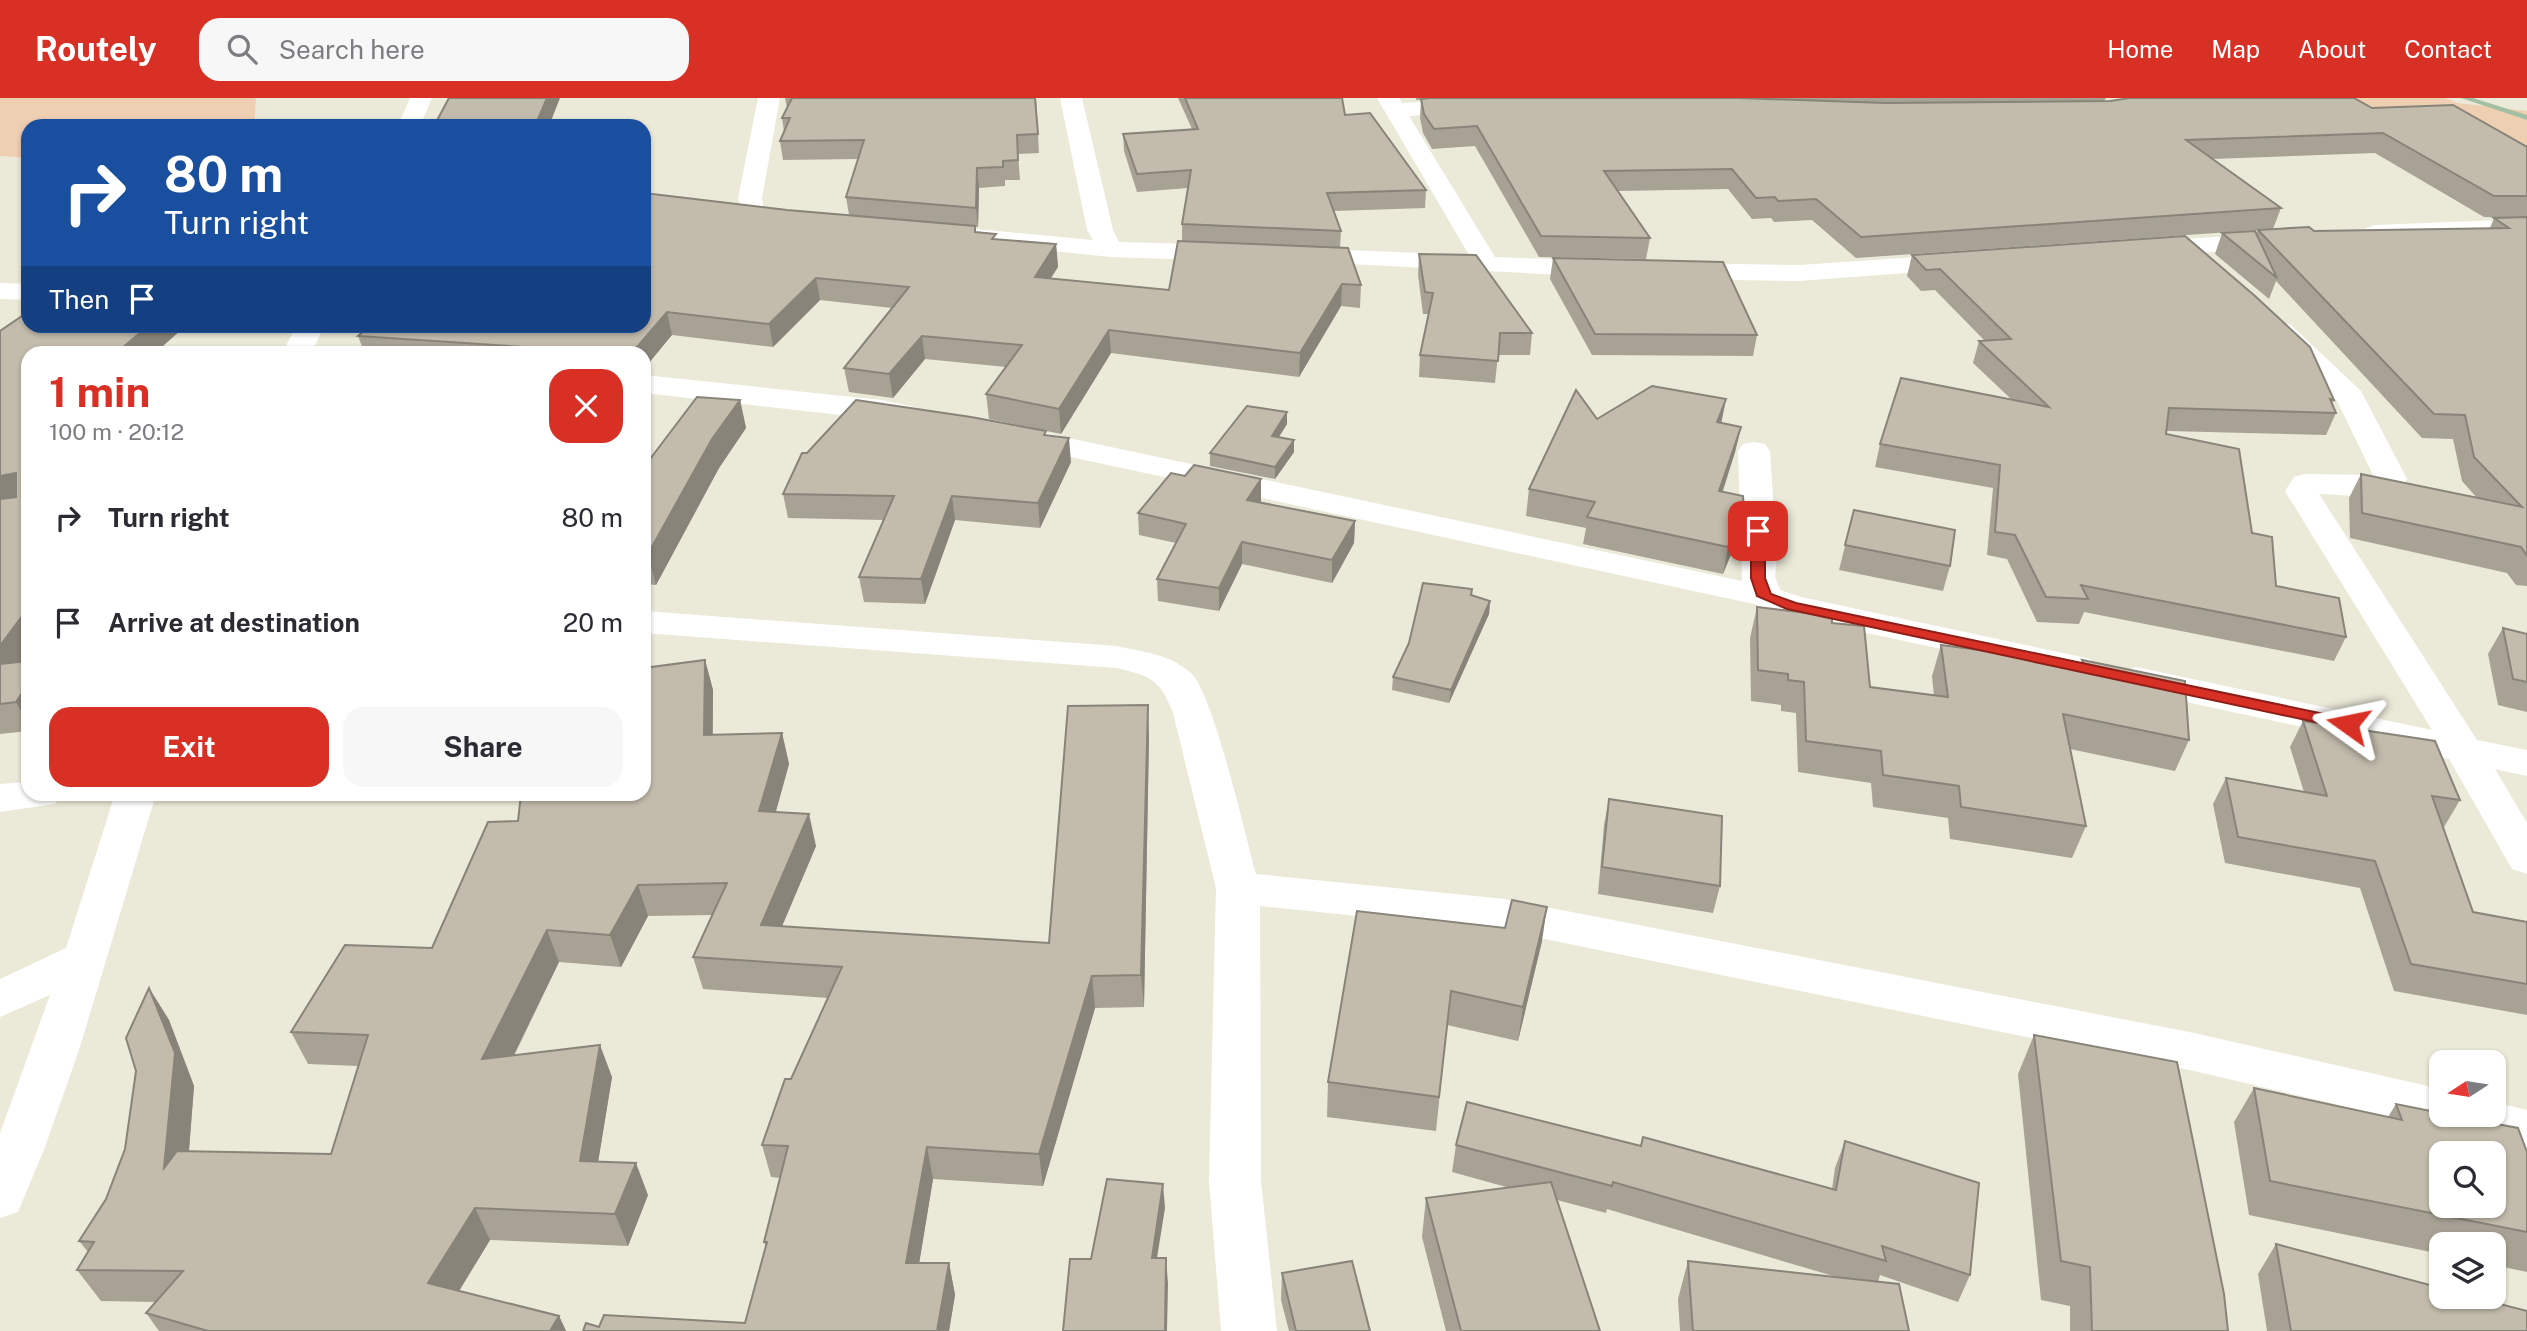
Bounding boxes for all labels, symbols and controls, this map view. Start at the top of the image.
search box [199,18,689,81]
text: Routely [35,30,157,68]
icon: search [223,30,261,68]
text: Search here [279,34,425,65]
text: Home [2107,35,2173,63]
text: Map [2211,35,2260,63]
text: About [2298,35,2366,63]
text: Contact [2404,35,2492,63]
text: 80 m [164,145,283,203]
icon: right [49,147,140,238]
text: Turn right [164,204,309,241]
icon: arrive [123,280,161,318]
text: Then [49,284,109,315]
text: 1 min [49,367,150,416]
button: close [549,369,623,443]
text: 100 m · 20:12 [49,418,184,445]
icon: right [49,499,87,537]
pin [1728,501,1788,561]
text: Turn right [108,502,230,533]
text: 80 m [562,502,623,533]
icon: arrive [1739,512,1777,550]
icon: arrive [49,604,87,642]
text: Arrive at destination [108,607,360,638]
text: 20 m [563,607,623,638]
position arrow [2311,687,2385,761]
button: Exit [49,707,329,787]
button: Share [343,707,623,787]
north arrow [2429,1050,2506,1127]
map controls [2429,1050,2506,1309]
button: search [2429,1141,2506,1218]
button: layers [2429,1232,2506,1309]

